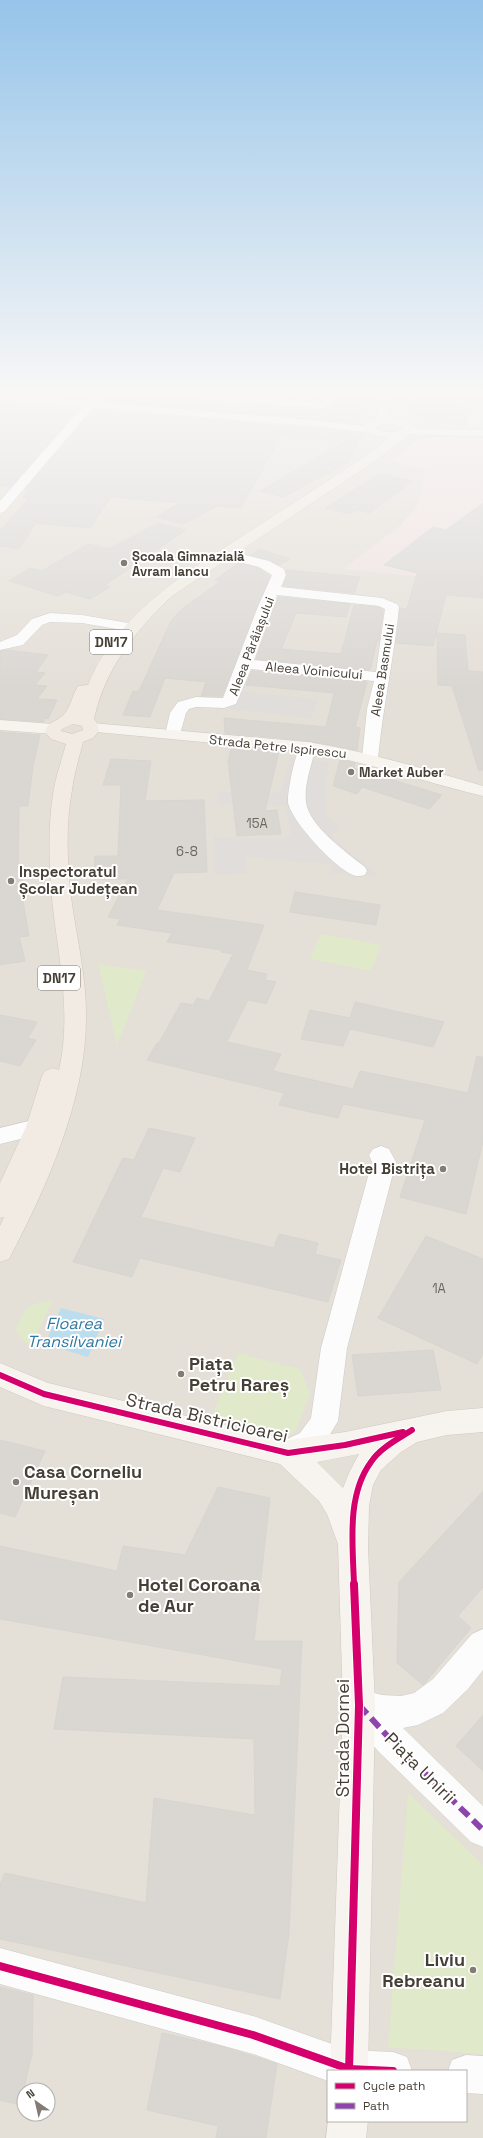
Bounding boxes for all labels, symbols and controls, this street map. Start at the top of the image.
place label: Școala Gimnazială Avram Iancu [132,548,245,580]
marker: Școala Gimnazială Avram Iancu [119,558,129,568]
street label: Aleea Pârâiașului [225,594,278,698]
street label: Aleea Basmului [367,622,398,718]
road number: DN17 [90,630,132,654]
street label: Aleea Voinicului [265,658,363,683]
street label: Strada Petre Ispirescu [208,731,348,762]
place label: Market Auber [359,764,444,781]
marker: Market Auber [346,767,356,777]
house number: 15A [246,815,268,832]
house number: 6-8 [176,843,198,860]
place label: Inspectoratul Școlar Județean [19,862,137,899]
marker: Inspectoratul Școlar Județean [6,876,16,886]
road number: DN17 [38,966,80,990]
place label: Hotel Bistrița [339,1159,435,1179]
marker: Hotel Bistrița [438,1164,448,1174]
house number: 1A [432,1280,446,1297]
water label: Floarea Transilvaniei [27,1313,123,1352]
place label: Piața Petru Rareș [189,1352,289,1398]
marker: Piața Petru Rareș [176,1369,186,1379]
street label: Strada Bistricioarei [124,1388,290,1447]
place label: Casa Corneliu Mureșan [24,1460,142,1506]
marker: Casa Corneliu Mureșan [11,1477,21,1487]
place label: Hotel Coroana de Aur [138,1573,261,1617]
marker: Hotel Coroana de Aur [125,1590,135,1600]
street label: Strada Dornei [331,1679,354,1797]
street label: Piața Unirii [380,1727,461,1808]
place label: Liviu Rebreanu [382,1948,465,1992]
marker: Liviu Rebreanu [468,1965,478,1975]
legend [327,2070,467,2122]
text: Cycle path [363,2078,425,2094]
north arrow [16,2082,56,2122]
text: N [23,2086,37,2102]
text: Path [363,2098,389,2114]

